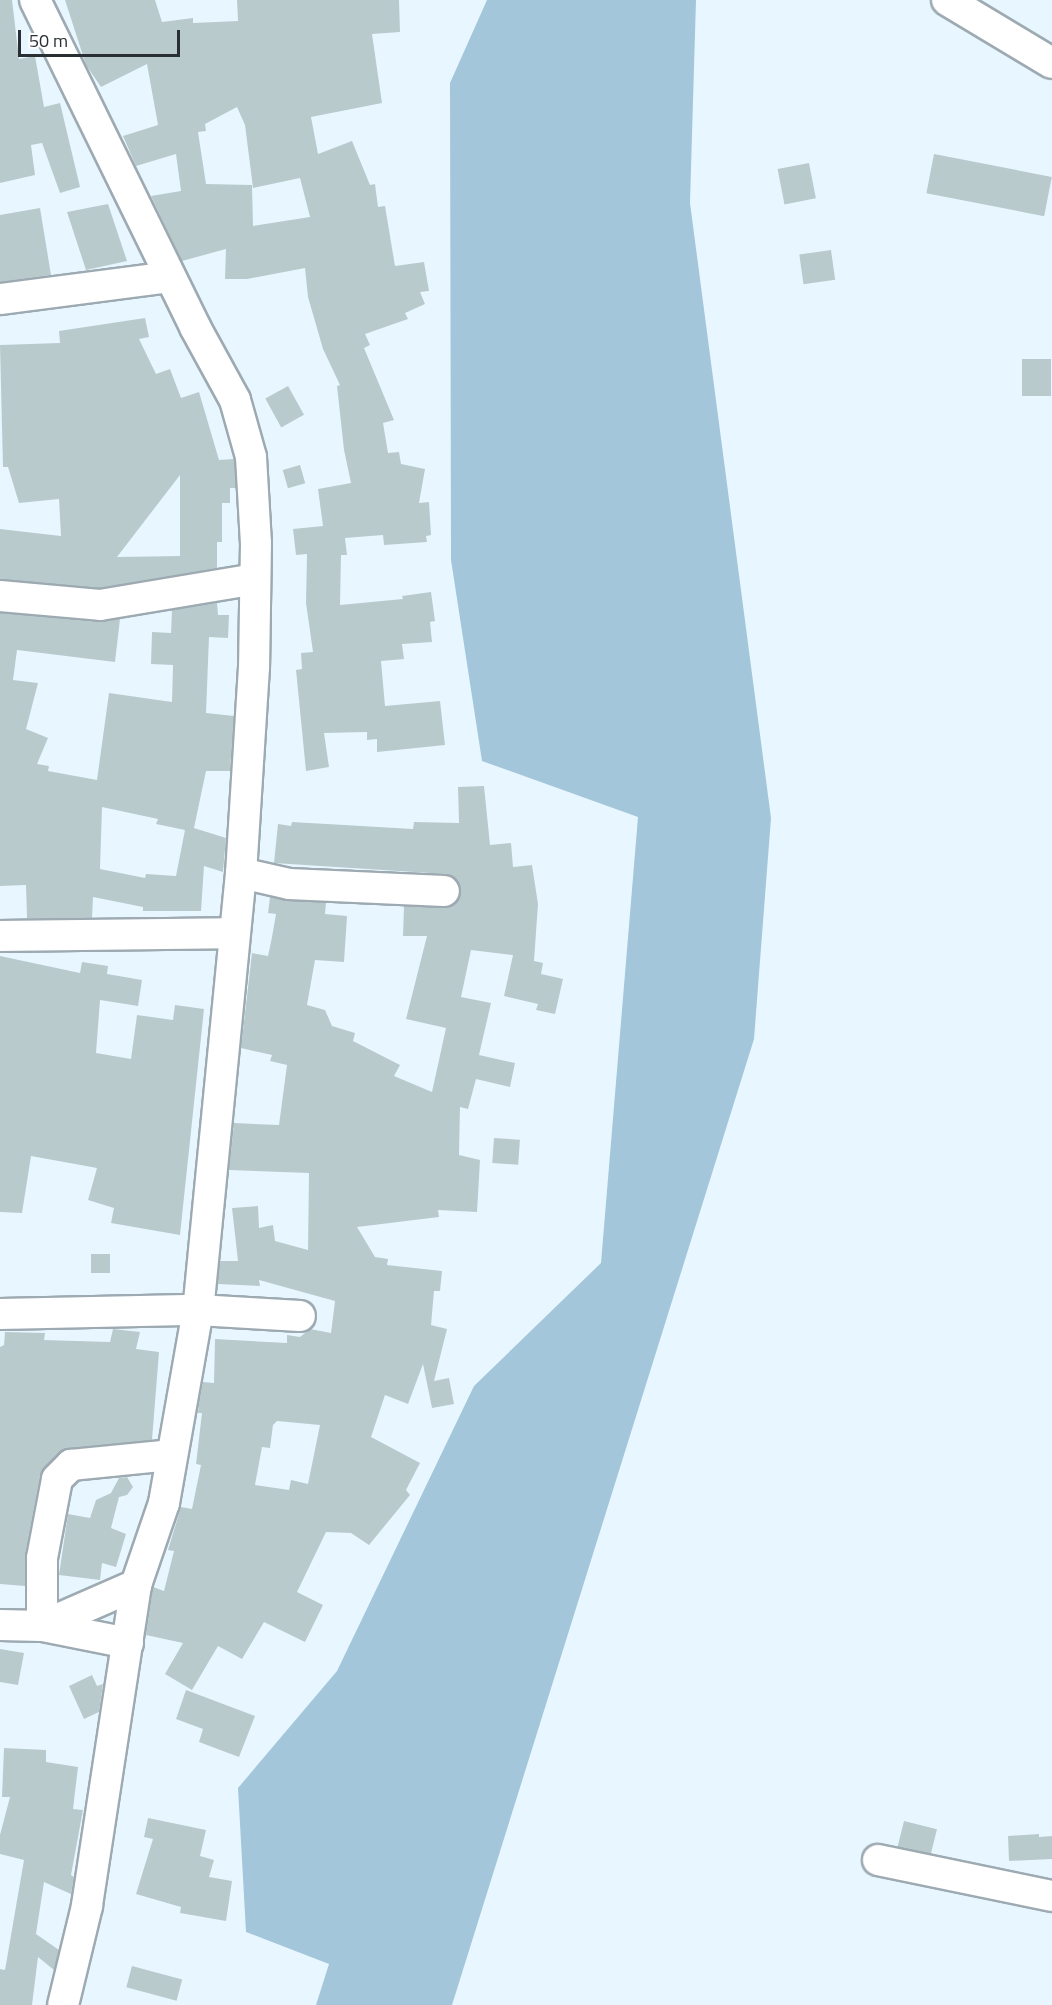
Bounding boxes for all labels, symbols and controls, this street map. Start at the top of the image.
scale bar [21,18,183,56]
text: 50 m [29,27,68,54]

